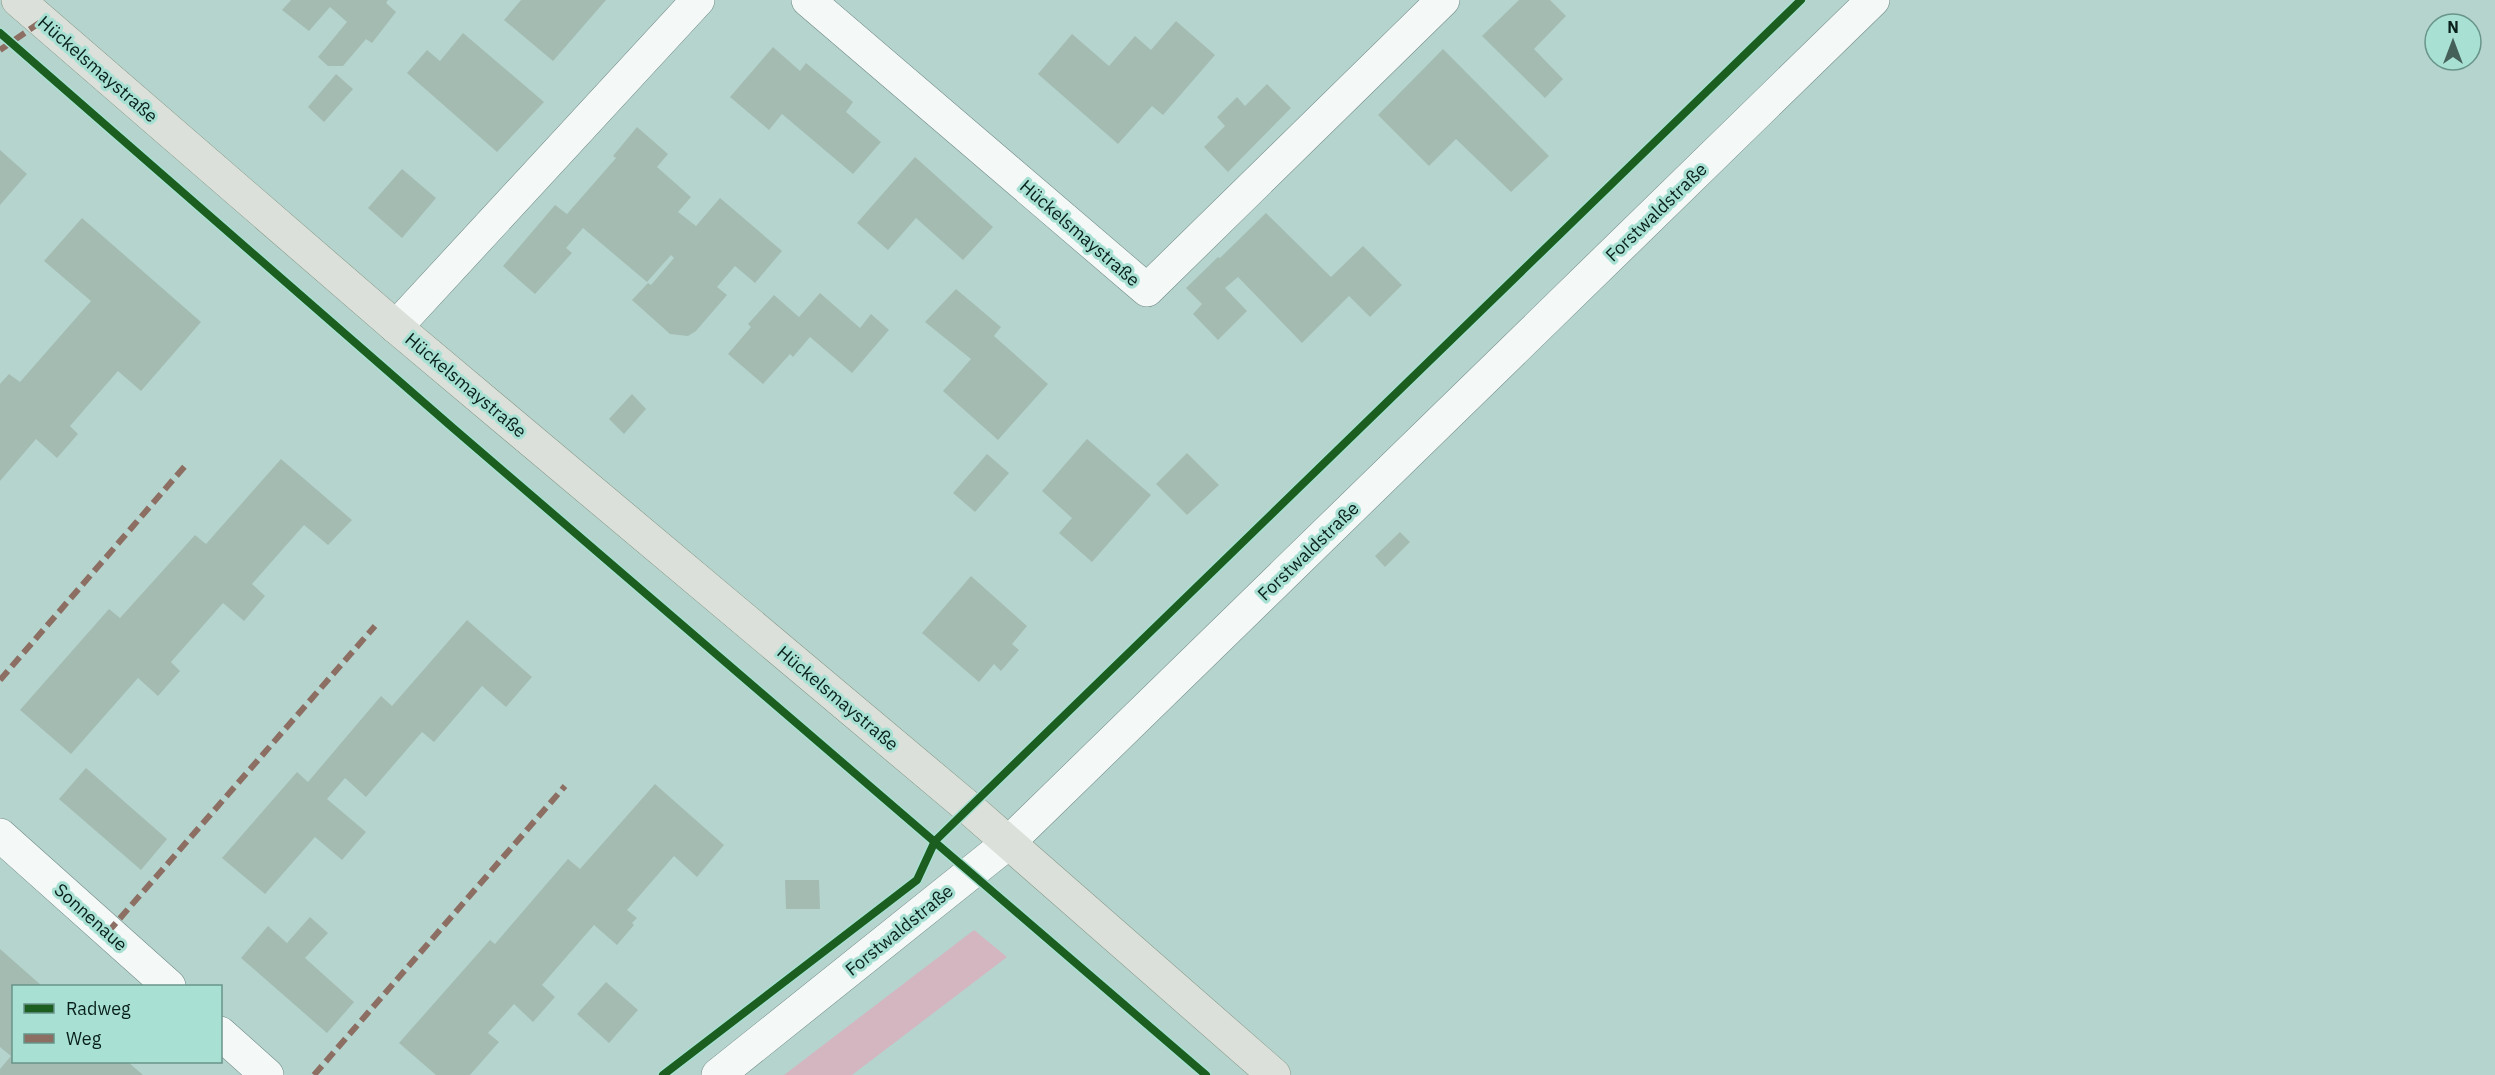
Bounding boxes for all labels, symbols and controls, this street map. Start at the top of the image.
street label: Hückelsmaystraße [33,11,163,127]
north arrow [2423,12,2483,72]
text: N [2447,17,2459,37]
street label: Forstwaldstraße [1600,158,1712,266]
street label: Hückelsmaystraße [1015,175,1145,291]
street label: Hückelsmaystraße [401,328,531,443]
street label: Forstwaldstraße [1252,497,1364,605]
street label: Hückelsmaystraße [773,641,903,756]
street label: Sonnenaue [50,878,133,956]
street label: Forstwaldstraße [840,879,958,981]
legend [12,985,222,1063]
text: Radweg [66,997,131,1020]
text: Weg [66,1027,102,1050]

